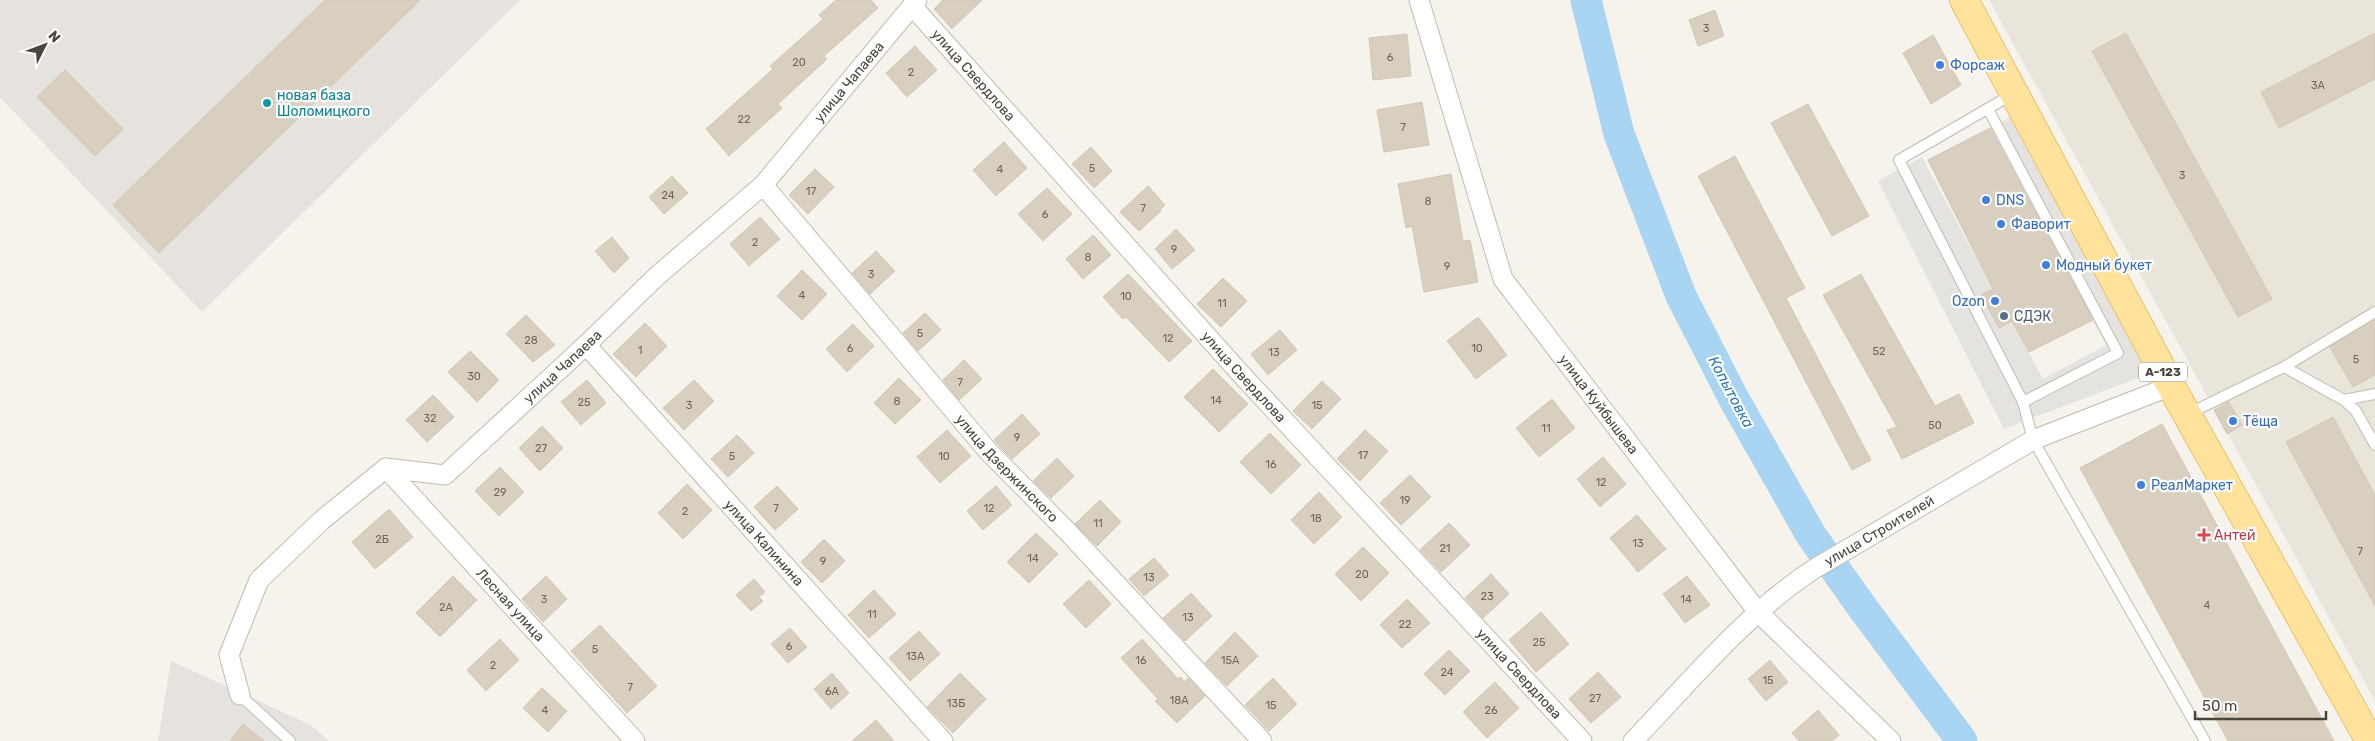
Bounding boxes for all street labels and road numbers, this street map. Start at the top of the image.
street label: улица Свердлова [928,25,1019,124]
street label: улица Чапаева [810,38,888,126]
street label: улица Чапаева [520,326,605,407]
street label: улица Свердлова [1198,327,1290,426]
street label: улица Куйбышева [1555,351,1642,457]
road number: А-123 [2139,362,2187,382]
street label: улица Дзержинского [952,411,1062,526]
street label: улица Строителей [1821,492,1937,570]
street label: улица Калинина [721,496,807,589]
street label: Лесная улица [473,565,548,645]
street label: улица Свердлова [1473,625,1565,722]

